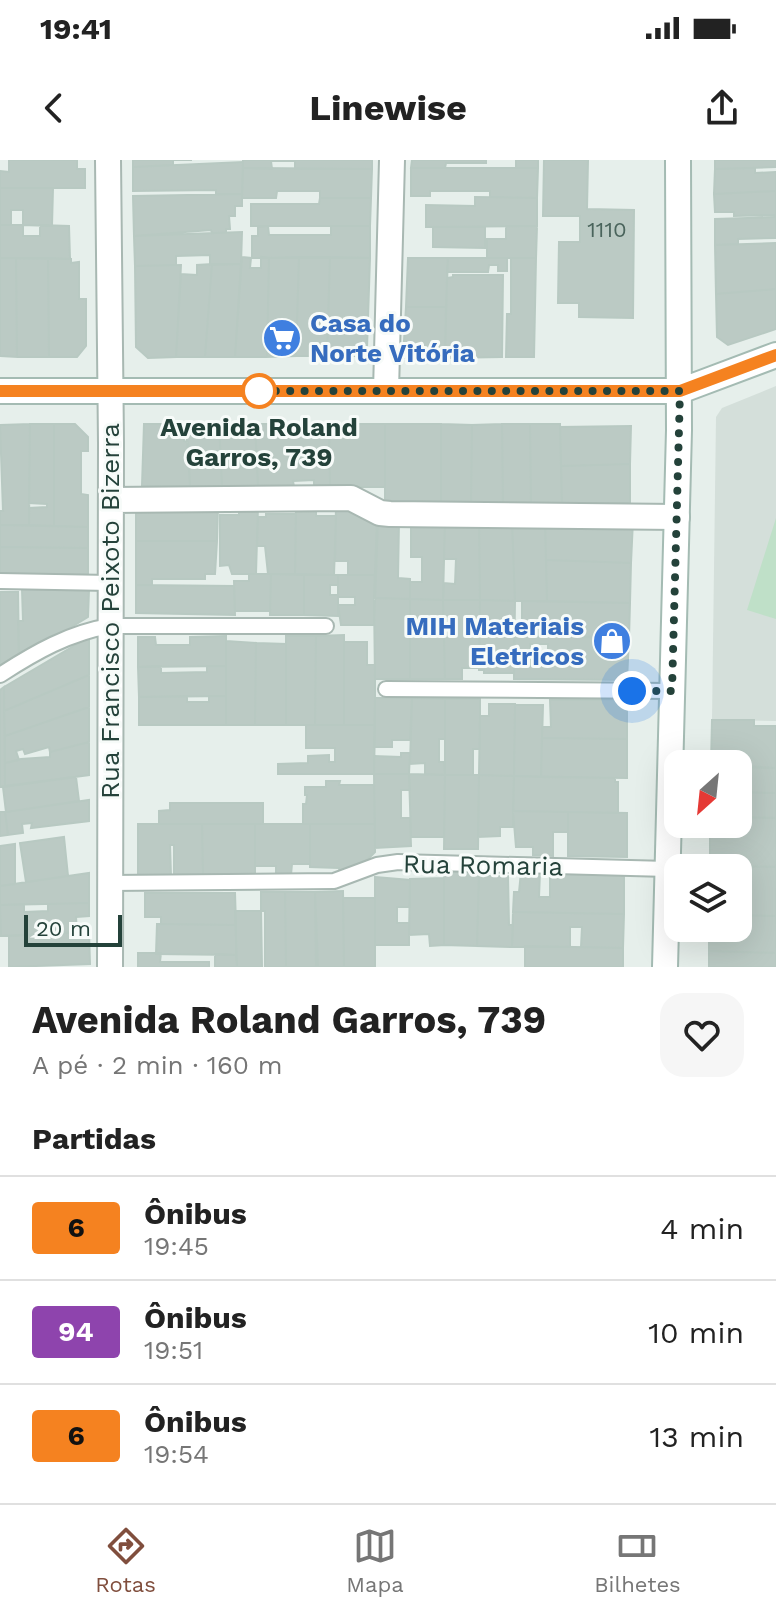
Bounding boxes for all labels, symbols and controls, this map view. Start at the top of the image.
text: 19:41 [40,11,112,46]
icon: back [32,86,76,130]
icon: share [700,86,744,130]
text: Linewise [309,87,467,129]
house number: 1110 [587,217,627,242]
place label: Casa do Norte Vitória [310,308,475,368]
supermarket icon: Casa do Norte Vitória [261,317,303,359]
marker: Avenida Roland Garros, 739 [242,374,276,408]
place label: Avenida Roland Garros, 739 [160,412,358,472]
street label: Rua Francisco Peixoto Bizerra [95,423,125,799]
place label: MIH Materiais Eletricos [406,611,584,671]
shop icon: MIH Materiais Eletricos [591,620,633,662]
your location [612,671,652,711]
north arrow [664,750,752,838]
map controls [664,750,752,942]
street label: Rua Romaria [403,849,564,881]
button: layers [664,854,752,942]
scale bar [24,911,122,947]
text: 20 m [36,916,91,941]
button: heart [660,993,744,1077]
text: Avenida Roland Garros, 739 [32,998,546,1042]
text: A pé · 2 min · 160 m [32,1050,283,1080]
text: Partidas [32,1121,156,1156]
text: Ônibus [144,1196,247,1231]
text: 6 [67,1211,85,1244]
text: 4 min [660,1211,744,1246]
text: 19:45 [144,1231,209,1261]
text: Ônibus [144,1300,247,1335]
text: 94 [58,1315,94,1348]
text: 10 min [648,1315,744,1350]
text: 19:51 [144,1335,203,1365]
text: Ônibus [144,1404,247,1439]
text: 6 [67,1419,85,1452]
text: 13 min [649,1419,744,1454]
text: 19:54 [144,1439,209,1469]
tab: Rotas [95,1524,156,1597]
tab: Mapa [346,1524,404,1597]
tab: Bilhetes [594,1524,681,1597]

